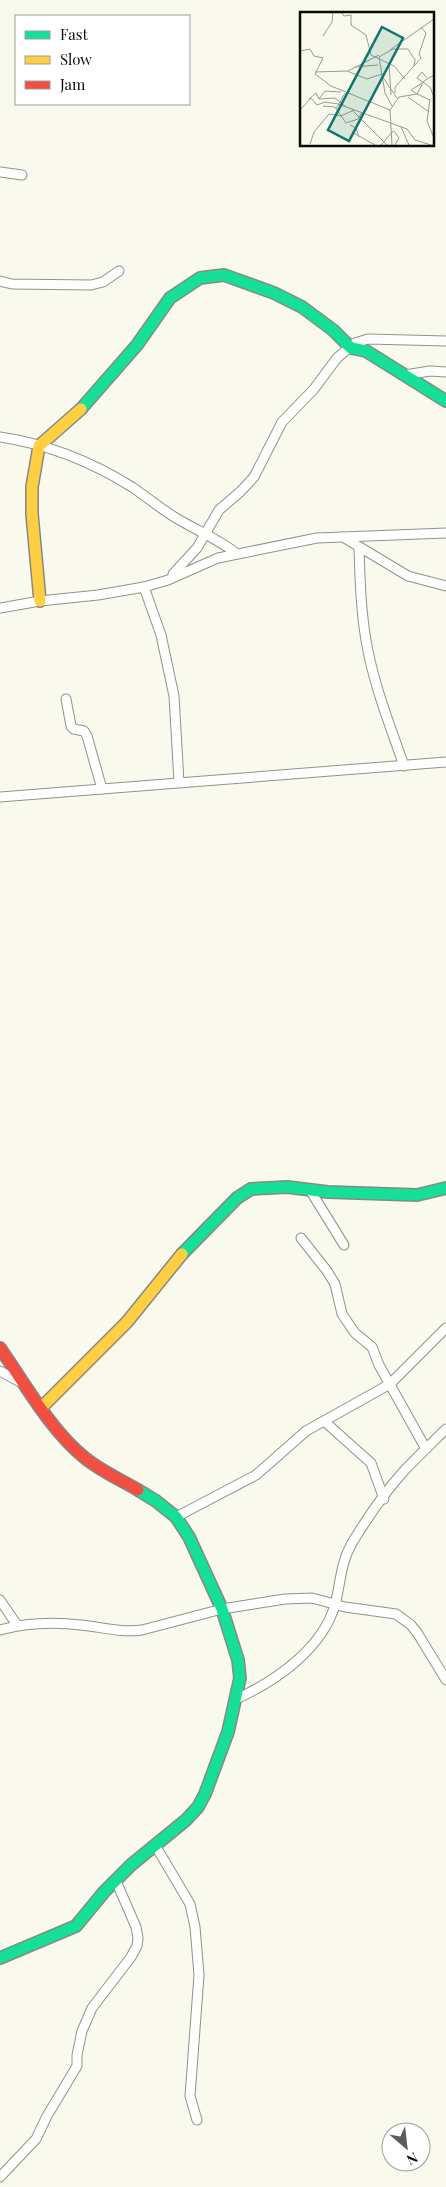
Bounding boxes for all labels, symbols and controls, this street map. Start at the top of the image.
inset map [300,12,434,146]
legend [15,15,190,105]
text: Fast [60,24,89,44]
text: Slow [60,49,92,69]
text: Jam [59,74,86,94]
north arrow [381,2122,431,2172]
text: N [403,2148,421,2170]

